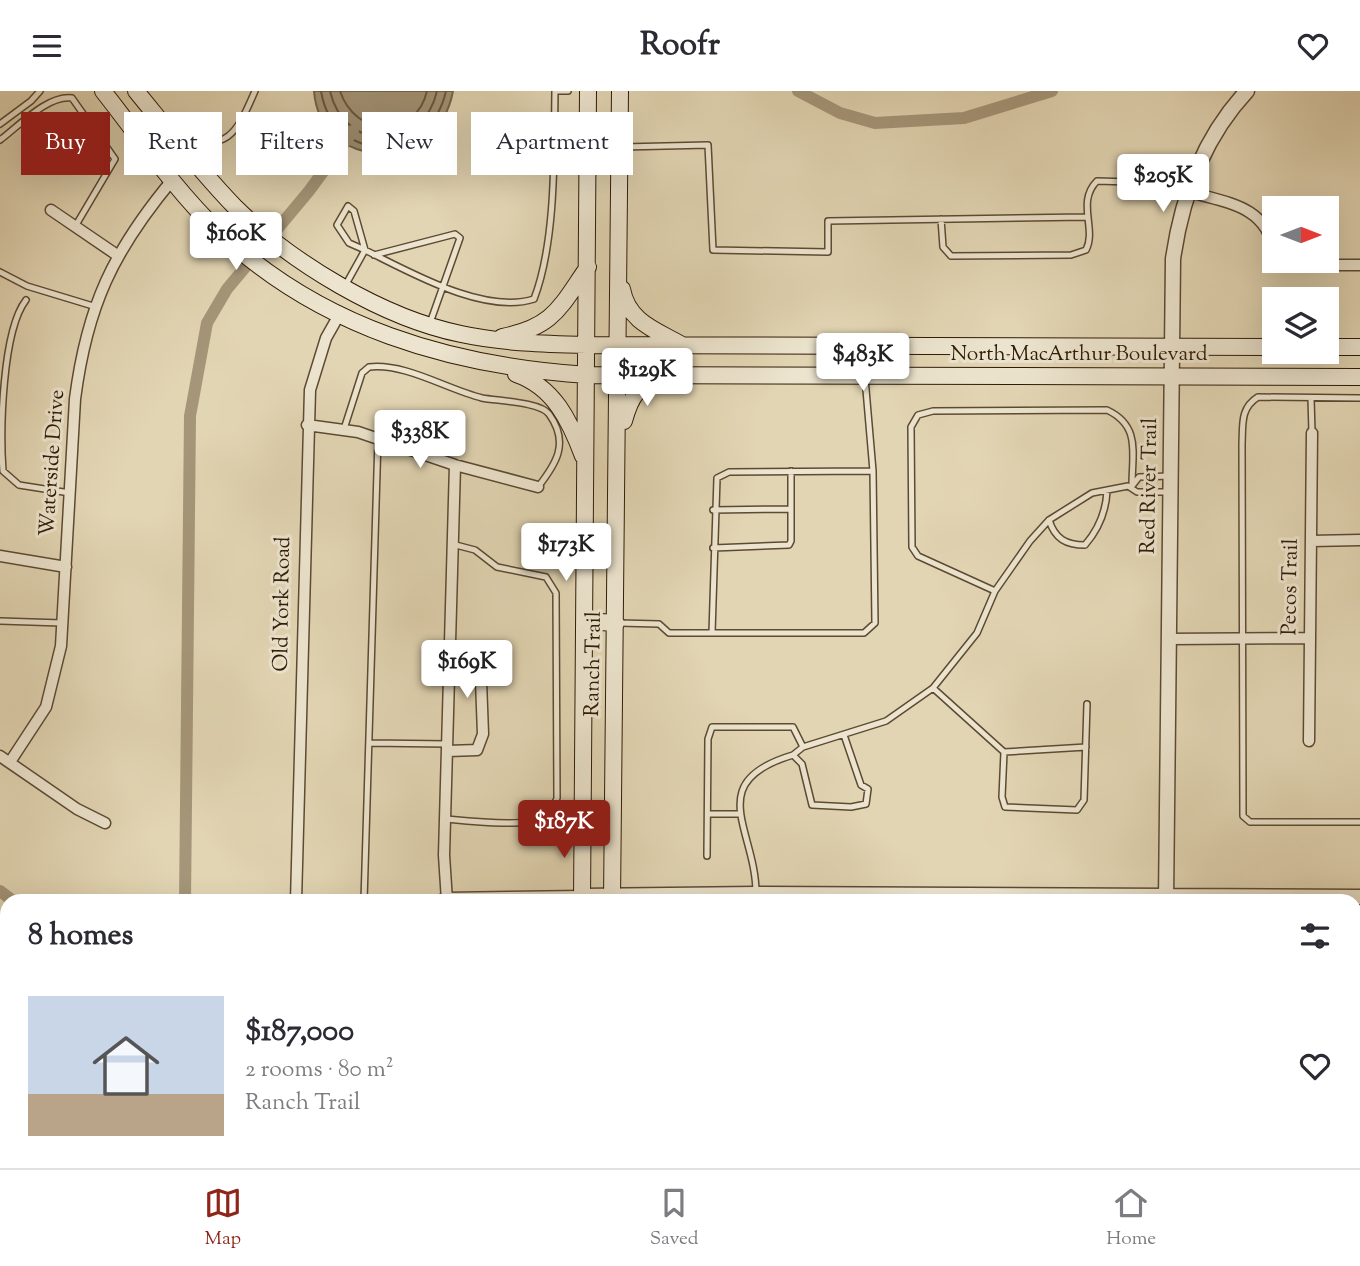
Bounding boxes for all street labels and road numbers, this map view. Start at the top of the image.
street label: North MacArthur Boulevard [950,340,1208,370]
street label: Waterside Drive [33,389,73,537]
street label: Red River Trail [1134,417,1166,554]
street label: Old York Road [267,536,299,672]
street label: Pecos Trail [1275,538,1307,636]
street label: Ranch Trail [578,611,610,717]

